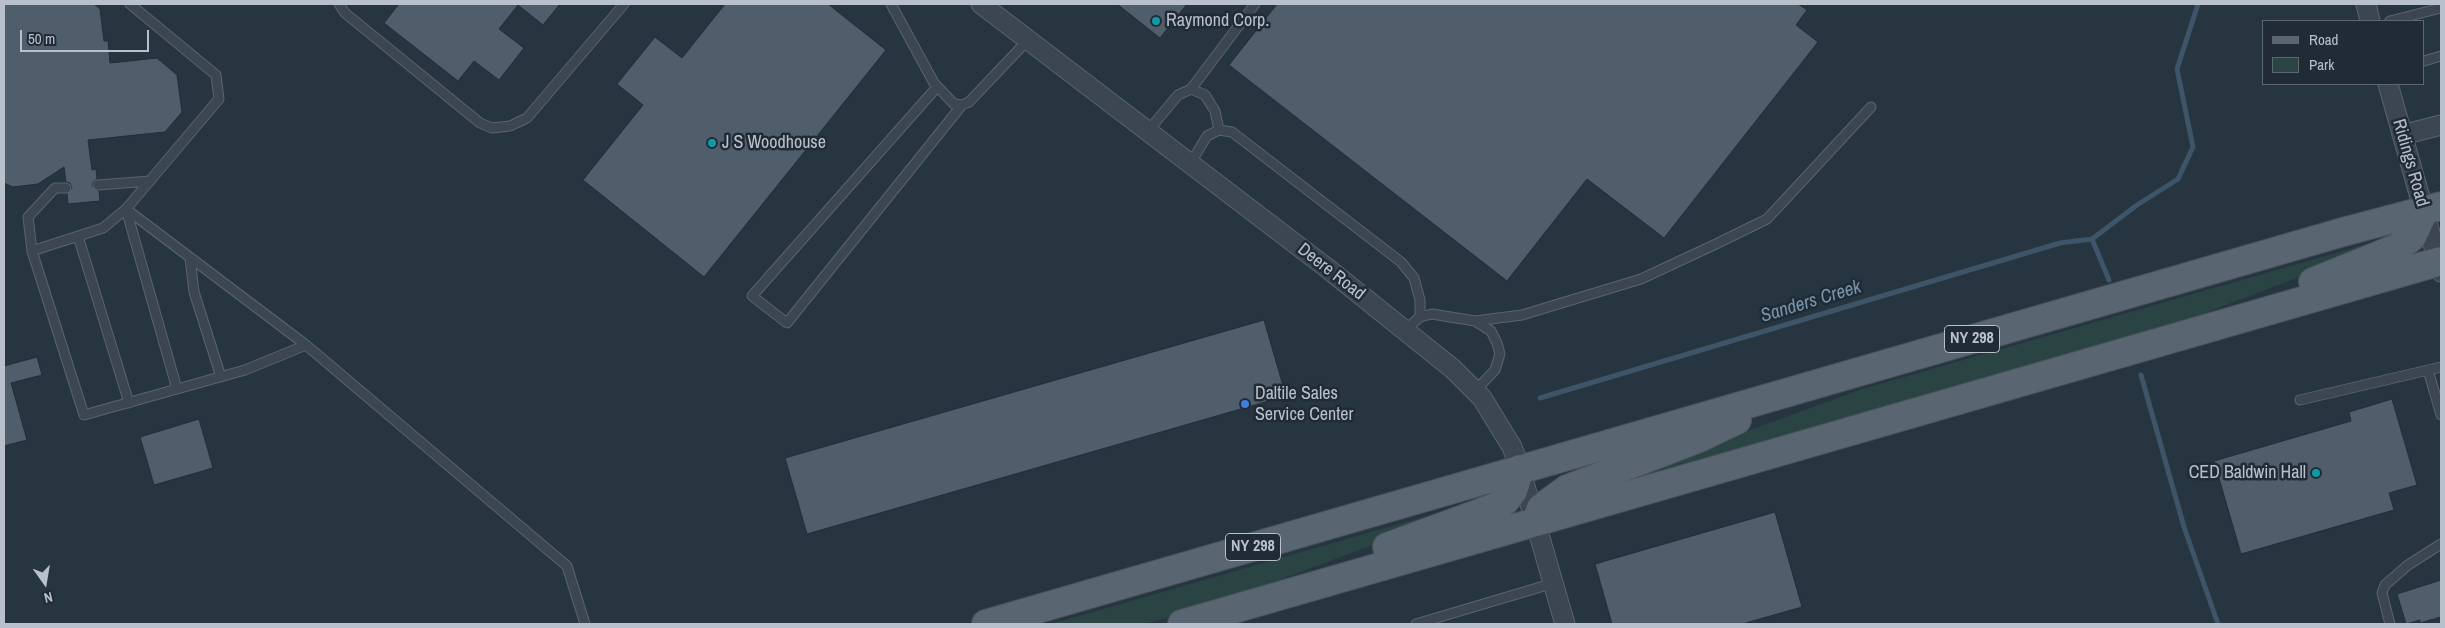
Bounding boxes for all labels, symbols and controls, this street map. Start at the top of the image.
place label: Raymond Corp. [1166,10,1269,32]
marker: Raymond Corp. [1150,15,1162,27]
scale bar [22,20,151,52]
legend [2262,20,2425,85]
text: 50 m [28,28,55,49]
text: Road [2309,29,2338,50]
text: Park [2309,54,2334,75]
street label: Ridings Road [2387,117,2433,209]
place label: J S Woodhouse [722,132,826,154]
marker: J S Woodhouse [706,137,718,149]
street label: Deere Road [1293,239,1369,305]
water label: Sanders Creek [1758,276,1864,328]
road number: NY 298 [1944,326,2000,352]
place label: Daltile Sales Service Center [1255,383,1353,426]
marker: Daltile Sales Service Center [1239,398,1251,410]
place label: CED Baldwin Hall [2189,462,2306,484]
marker: CED Baldwin Hall [2310,467,2322,479]
road number: NY 298 [1226,534,1280,560]
north arrow [20,558,70,608]
text: N [42,588,54,607]

